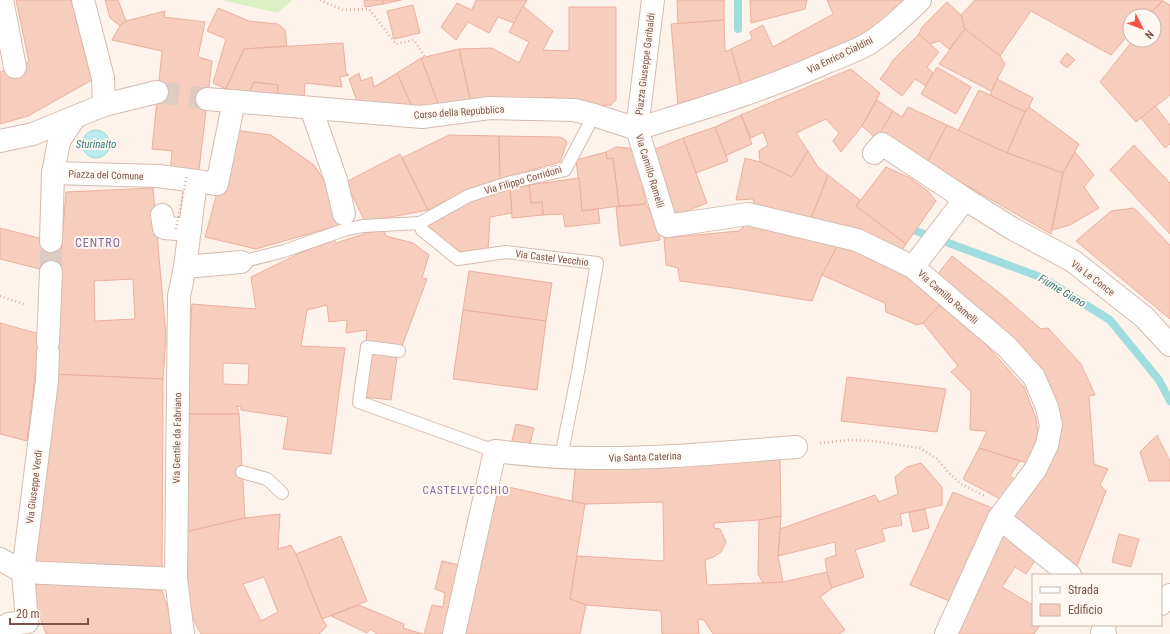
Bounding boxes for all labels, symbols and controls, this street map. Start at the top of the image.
north arrow [1122,8,1162,48]
street label: Piazza Giuseppe Garibaldi [633,12,657,116]
text: N [1142,27,1156,41]
street label: Via Enrico Cialdini [805,34,875,76]
street label: Corso della Repubblica [413,103,505,121]
street label: Via Camillo Ramelli [634,133,666,209]
water label: Sturinalto [76,138,116,151]
street label: Via Filippo Corridoni [483,164,563,196]
street label: Piazza del Comune [68,168,144,182]
district label: CENTRO [75,236,121,250]
street label: Via Castel Vecchio [515,248,589,268]
street label: Via Le Conce [1069,258,1117,298]
street label: Via Camillo Ramelli [916,268,980,326]
water label: Fiume Giano [1036,272,1088,310]
street label: Via Gentile da Fabriano [171,392,183,484]
street label: Via Giuseppe Verdi [24,449,44,525]
street label: Via Santa Caterina [608,450,682,464]
district label: CASTELVECCHIO [422,484,510,497]
legend [1032,574,1162,626]
text: Strada [1068,583,1099,597]
scale bar [10,600,88,626]
text: Edificio [1068,603,1103,617]
text: 20 m [16,607,40,621]

